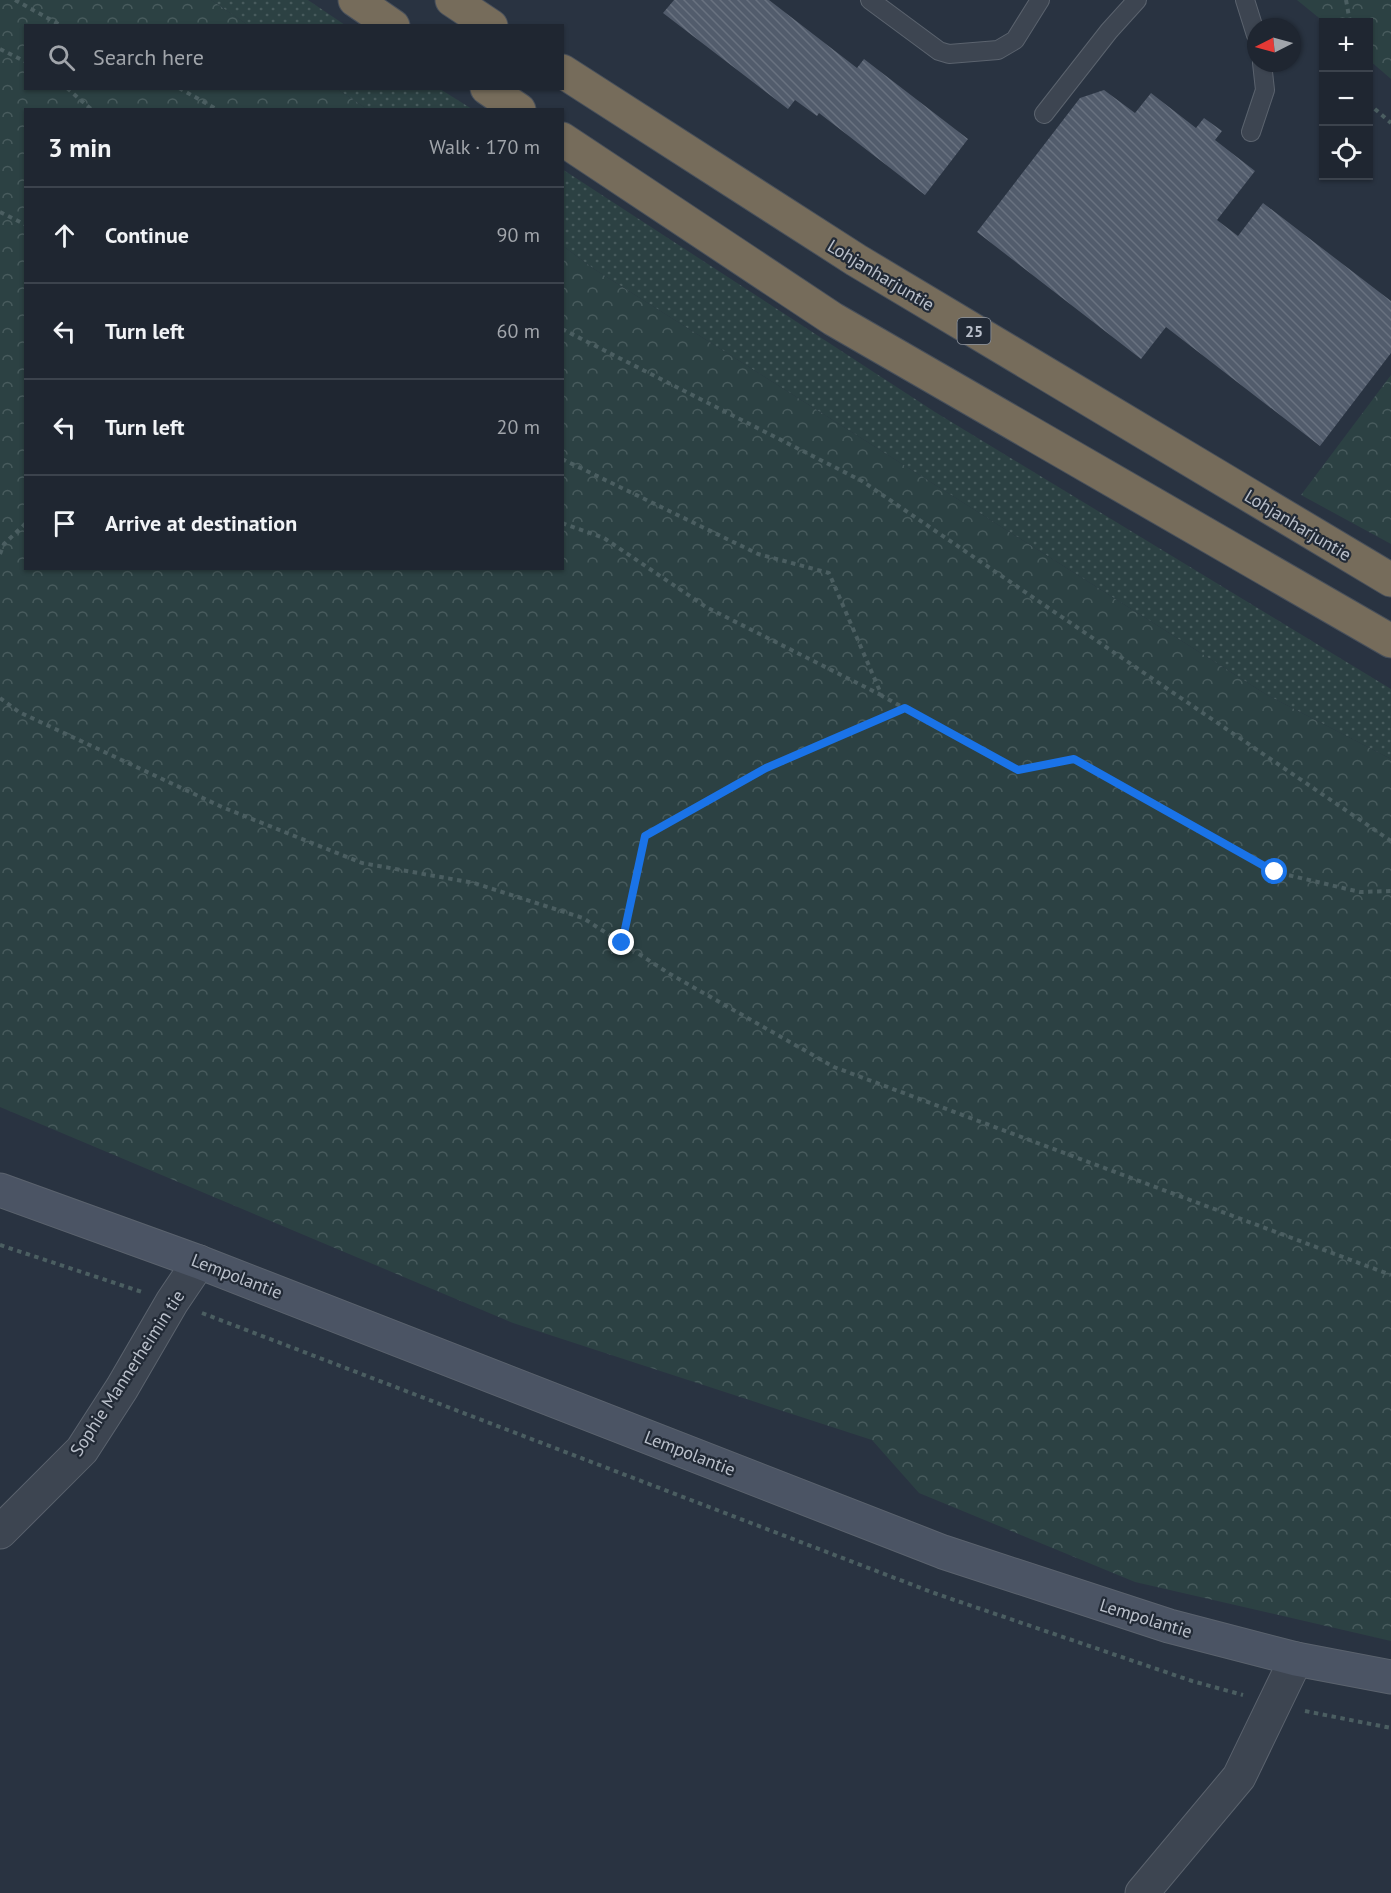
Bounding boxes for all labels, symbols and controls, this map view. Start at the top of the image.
north arrow [1247,18,1301,72]
map controls [1319,18,1373,180]
button: + [1319,18,1373,72]
search box [24,24,564,90]
icon: search [45,41,78,74]
text: Search here [93,43,204,71]
button: − [1319,72,1373,126]
button: locate [1319,126,1373,180]
text: 3 min [48,131,111,164]
text: Walk · 170 m [429,134,540,160]
icon: ahead [48,219,81,252]
text: Continue [105,221,189,249]
text: 90 m [497,222,540,248]
street label: Lohjanharjuntie [823,234,939,316]
icon: left [48,315,81,348]
text: Turn left [105,317,185,345]
text: 60 m [497,318,540,344]
road number: 25 [958,318,990,344]
icon: left [48,411,81,444]
text: Turn left [105,413,185,441]
text: 20 m [497,414,540,440]
street label: Lohjanharjuntie [1240,484,1356,566]
icon: arrive [48,507,81,540]
text: Arrive at destination [105,509,297,537]
route start [1261,858,1287,884]
route end [608,929,634,955]
street label: Lempolantie [188,1248,286,1304]
street label: Sophie Mannerheimin tie [65,1286,189,1460]
street label: Lempolantie [641,1425,739,1481]
street label: Lempolantie [1097,1593,1195,1643]

